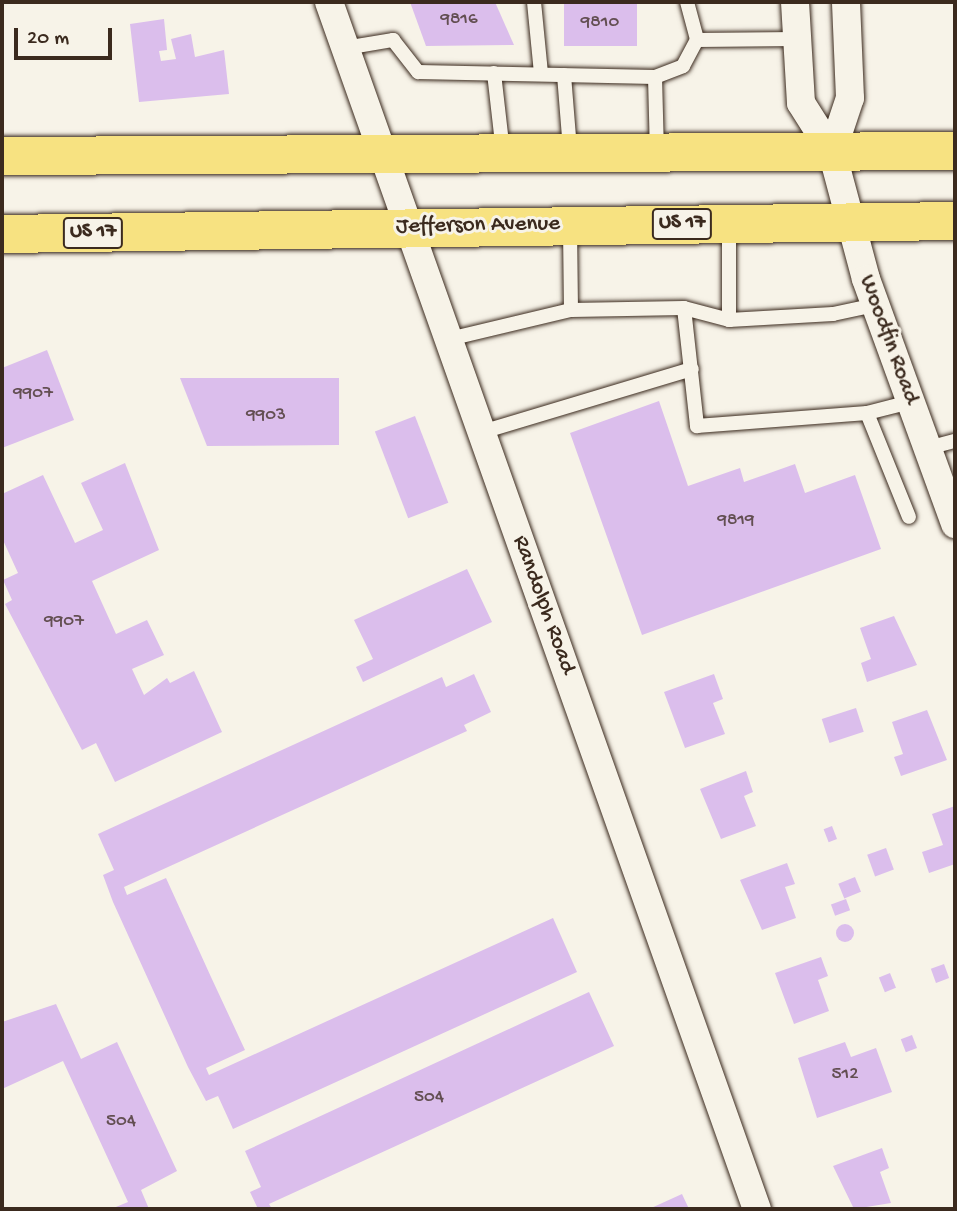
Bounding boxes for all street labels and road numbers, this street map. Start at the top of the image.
road number: US 17 [650,206,714,242]
street label: Jefferson Avenue [396,211,560,241]
road number: US 17 [62,216,124,250]
street label: Woodfin Road [852,272,924,408]
street label: Randolph Road [505,532,581,678]

